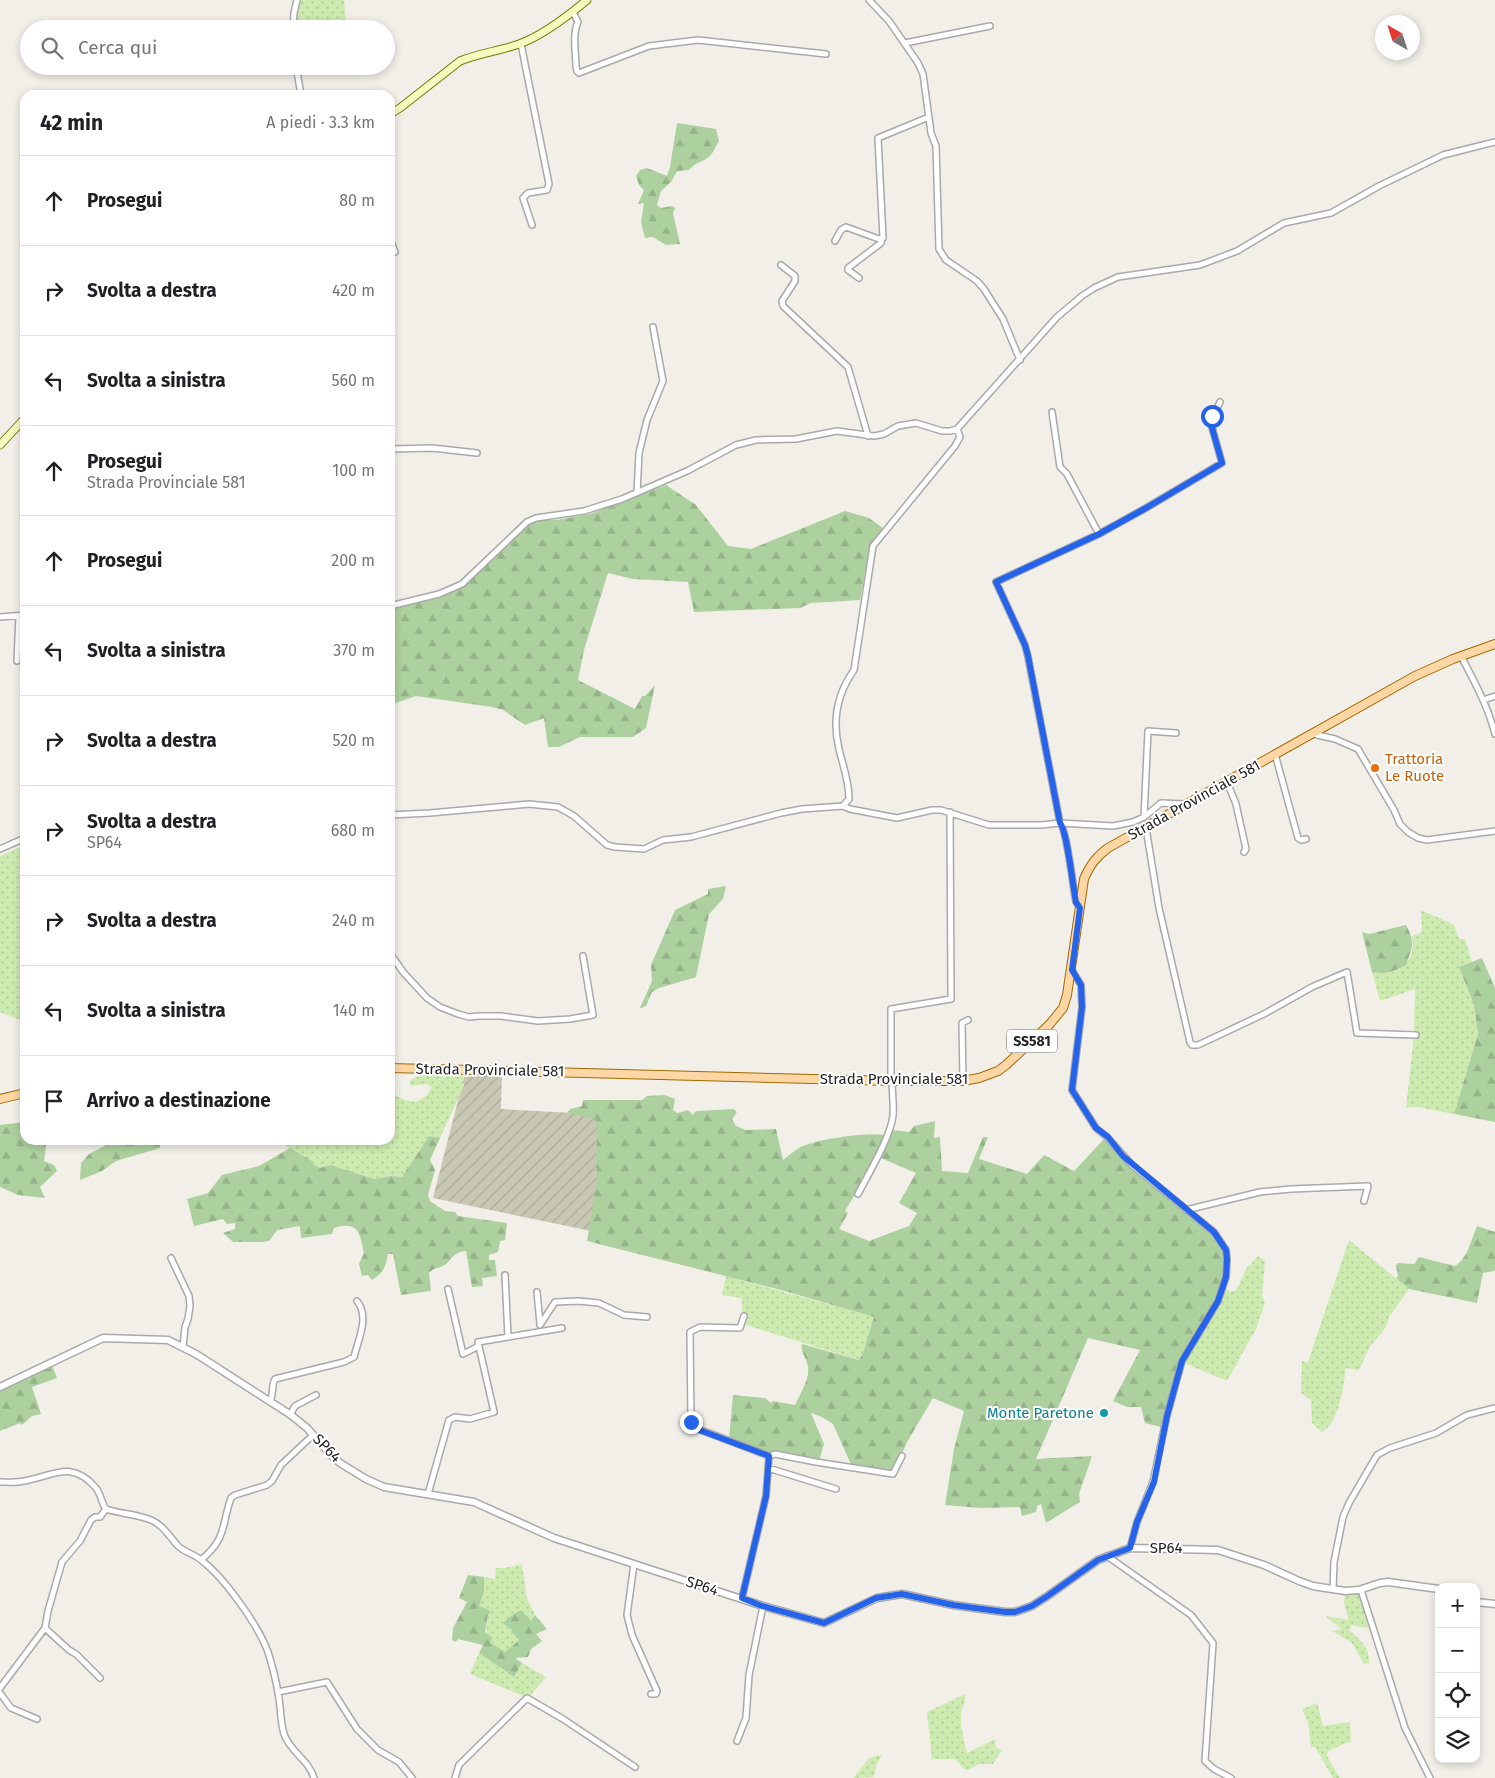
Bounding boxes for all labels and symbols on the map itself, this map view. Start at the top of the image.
north arrow [1375,15,1420,60]
route start [1201,405,1224,428]
place label: Trattoria Le Ruote [1385,750,1444,785]
street label: Strada Provinciale 581 [1125,756,1263,844]
marker: Trattoria Le Ruote [1369,762,1381,774]
road number: SS581 [1007,1030,1057,1052]
street label: Strada Provinciale 581 [416,1060,564,1080]
street label: Strada Provinciale 581 [820,1070,968,1088]
place label: Monte Paretone [987,1404,1094,1422]
marker: Monte Paretone [1098,1407,1110,1419]
route end [680,1411,703,1434]
street label: SP64 [309,1430,345,1466]
street label: SP64 [1150,1539,1182,1557]
street label: SP64 [684,1572,720,1600]

